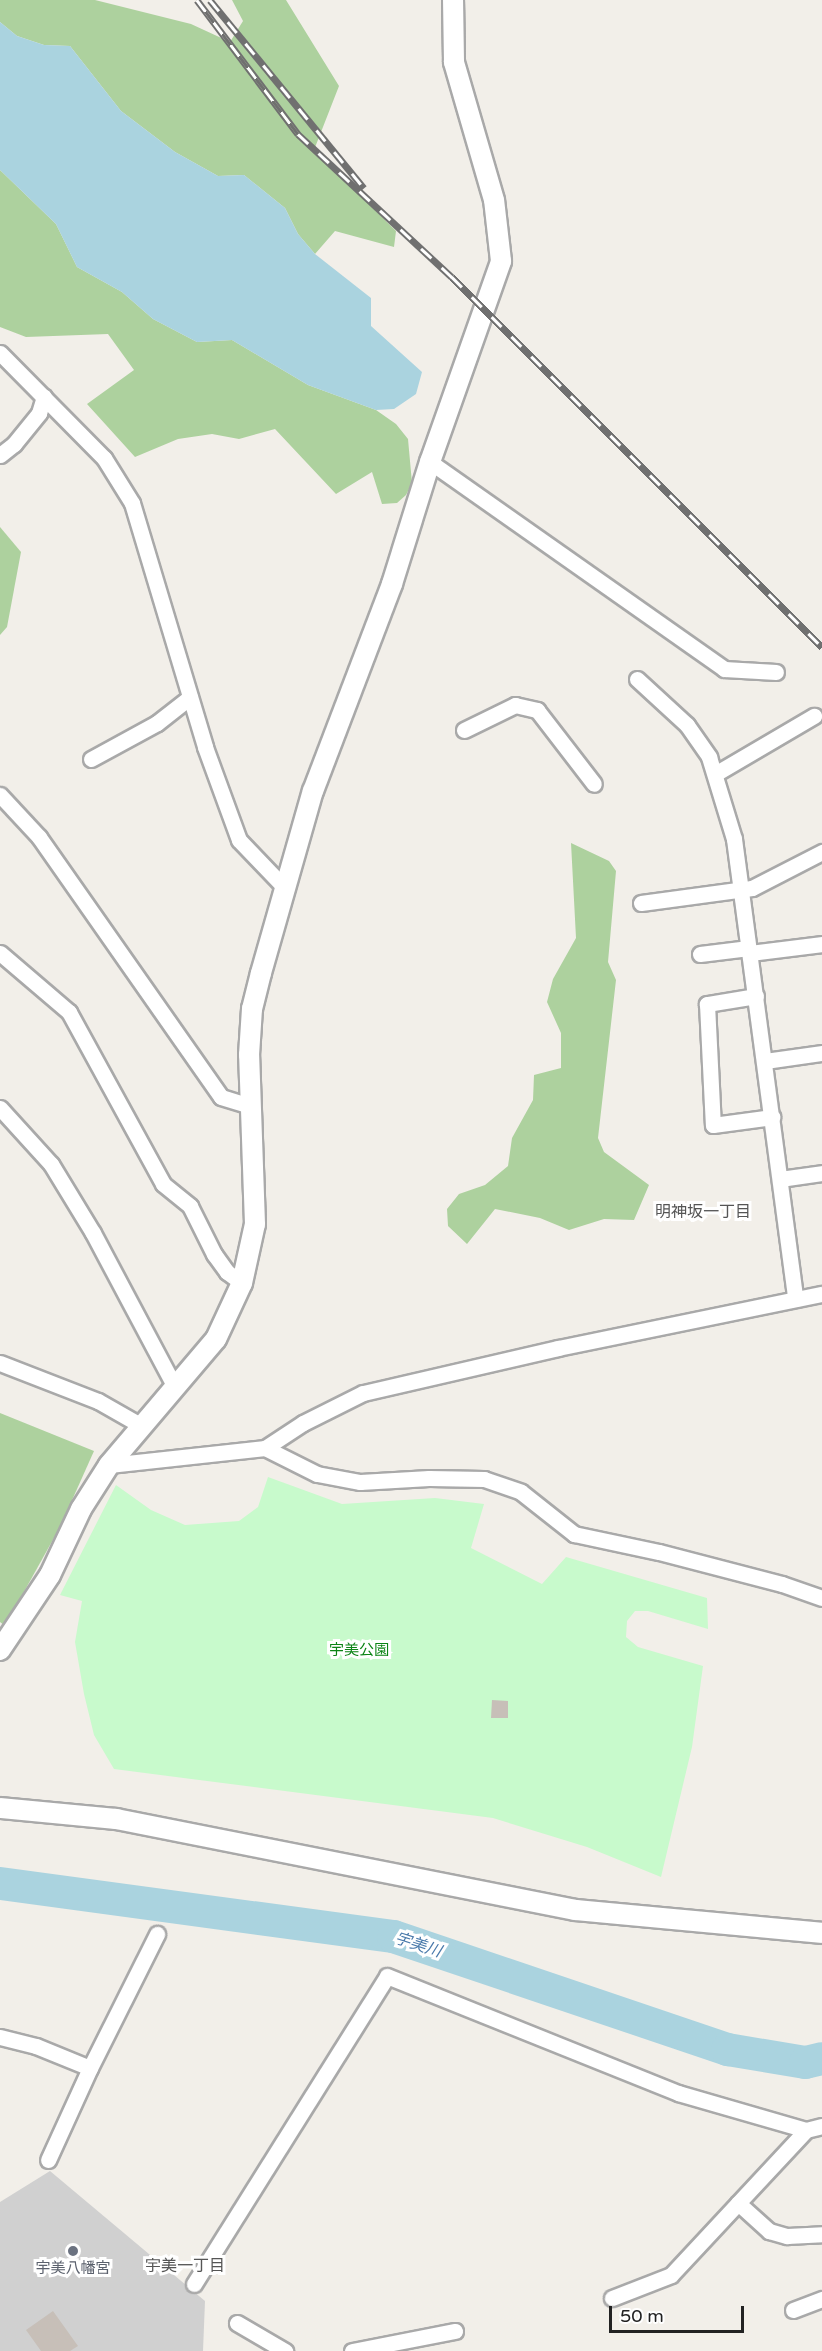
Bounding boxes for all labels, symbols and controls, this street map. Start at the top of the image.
district label: 明神坂一丁目 [655,1202,751,1222]
park label: 宇美公園 [329,1642,389,1660]
water label: 宇美川 [392,1928,444,1962]
marker: 宇美八幡宮 [66,2244,80,2258]
district label: 宇美一丁目 [145,2256,225,2276]
place label: 宇美八幡宮 [36,2260,110,2278]
scale bar [612,2294,747,2332]
text: 50 m [620,2305,664,2327]

